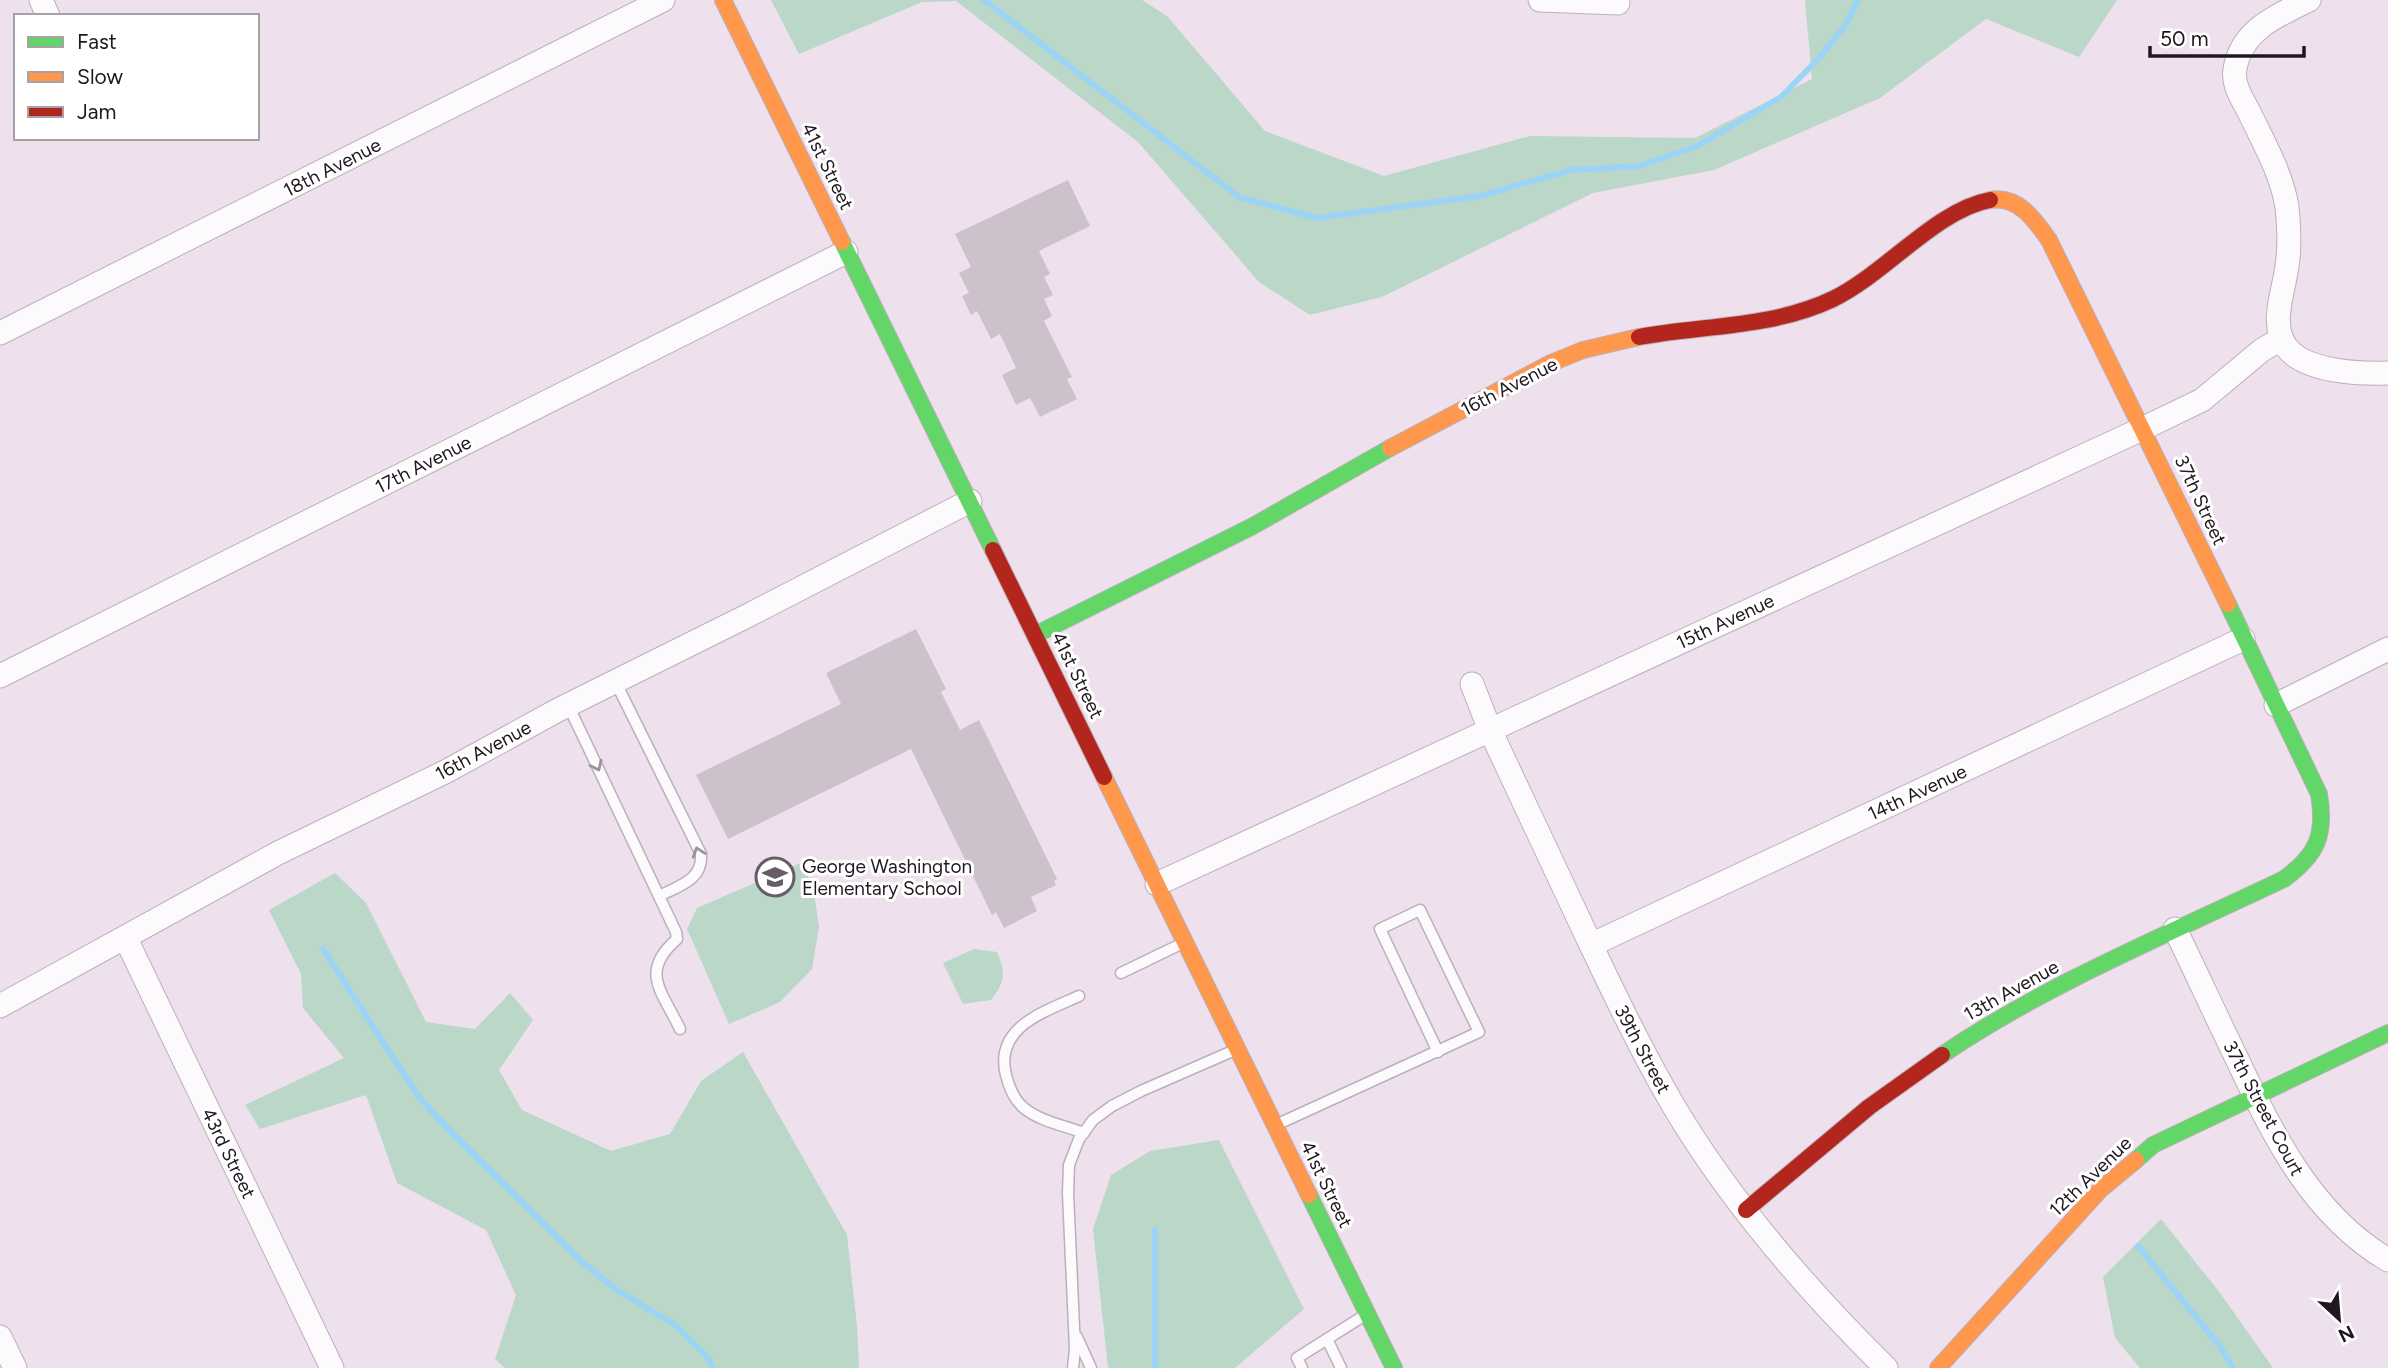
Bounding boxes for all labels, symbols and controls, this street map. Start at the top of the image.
legend [14,14,259,140]
scale bar [2150,14,2304,58]
text: 50 m [2160,26,2209,51]
text: Fast [77,29,117,54]
text: Slow [77,64,123,89]
text: Jam [77,99,116,124]
street label: 41st Street [797,119,858,213]
street label: 18th Avenue [280,133,385,202]
street label: 16th Avenue [1457,352,1561,421]
street label: 17th Avenue [371,430,475,498]
street label: 37th Street [2170,452,2231,549]
street label: 15th Avenue [1673,589,1778,654]
street label: 41st Street [1047,628,1108,722]
street label: 16th Avenue [431,716,535,785]
one-way arrow [589,759,603,771]
street label: 14th Avenue [1864,760,1970,825]
one-way arrow [692,846,706,859]
place label: George Washington Elementary School [802,855,972,900]
school or university icon: George Washington Elementary School [754,856,796,898]
street label: 13th Avenue [1960,955,2063,1026]
street label: 39th Street [1610,1001,1675,1097]
street label: 37th Street Court [2218,1037,2309,1180]
street label: 43rd Street [197,1104,260,1202]
street label: 12th Avenue [2045,1132,2136,1221]
street label: 41st Street [1296,1137,1357,1231]
north arrow [2304,1284,2374,1354]
text: N [2335,1320,2358,1347]

